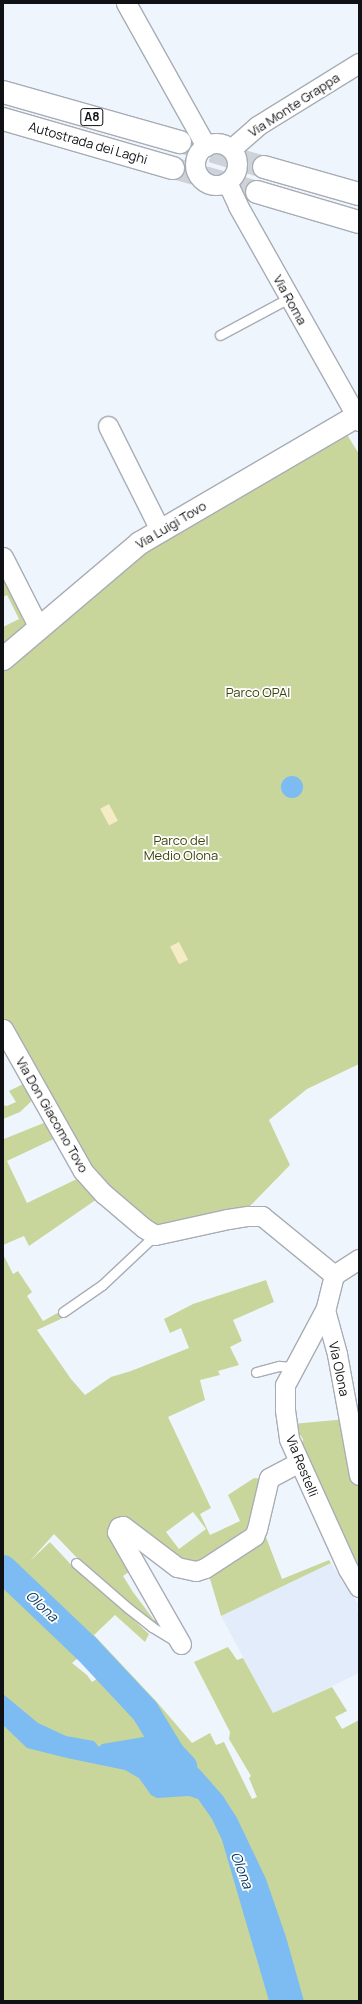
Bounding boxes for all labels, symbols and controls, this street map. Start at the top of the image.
street label: Via Monte Grappa [246,70,342,140]
road number: A8 [80,107,104,127]
street label: Autostrada dei Laghi [27,119,149,167]
street label: Via Roma [270,272,310,328]
street label: Via Luigi Tovo [133,498,209,552]
park label: Parco OPAI [226,684,290,700]
park label: Parco del Medio Olona [144,833,218,864]
street label: Via Don Giacomo Tovo [13,1054,91,1176]
street label: Via Olona [326,1340,352,1398]
street label: Via Restelli [283,1433,321,1499]
water label: Olona [22,1587,62,1625]
water label: Olona [227,1849,257,1891]

